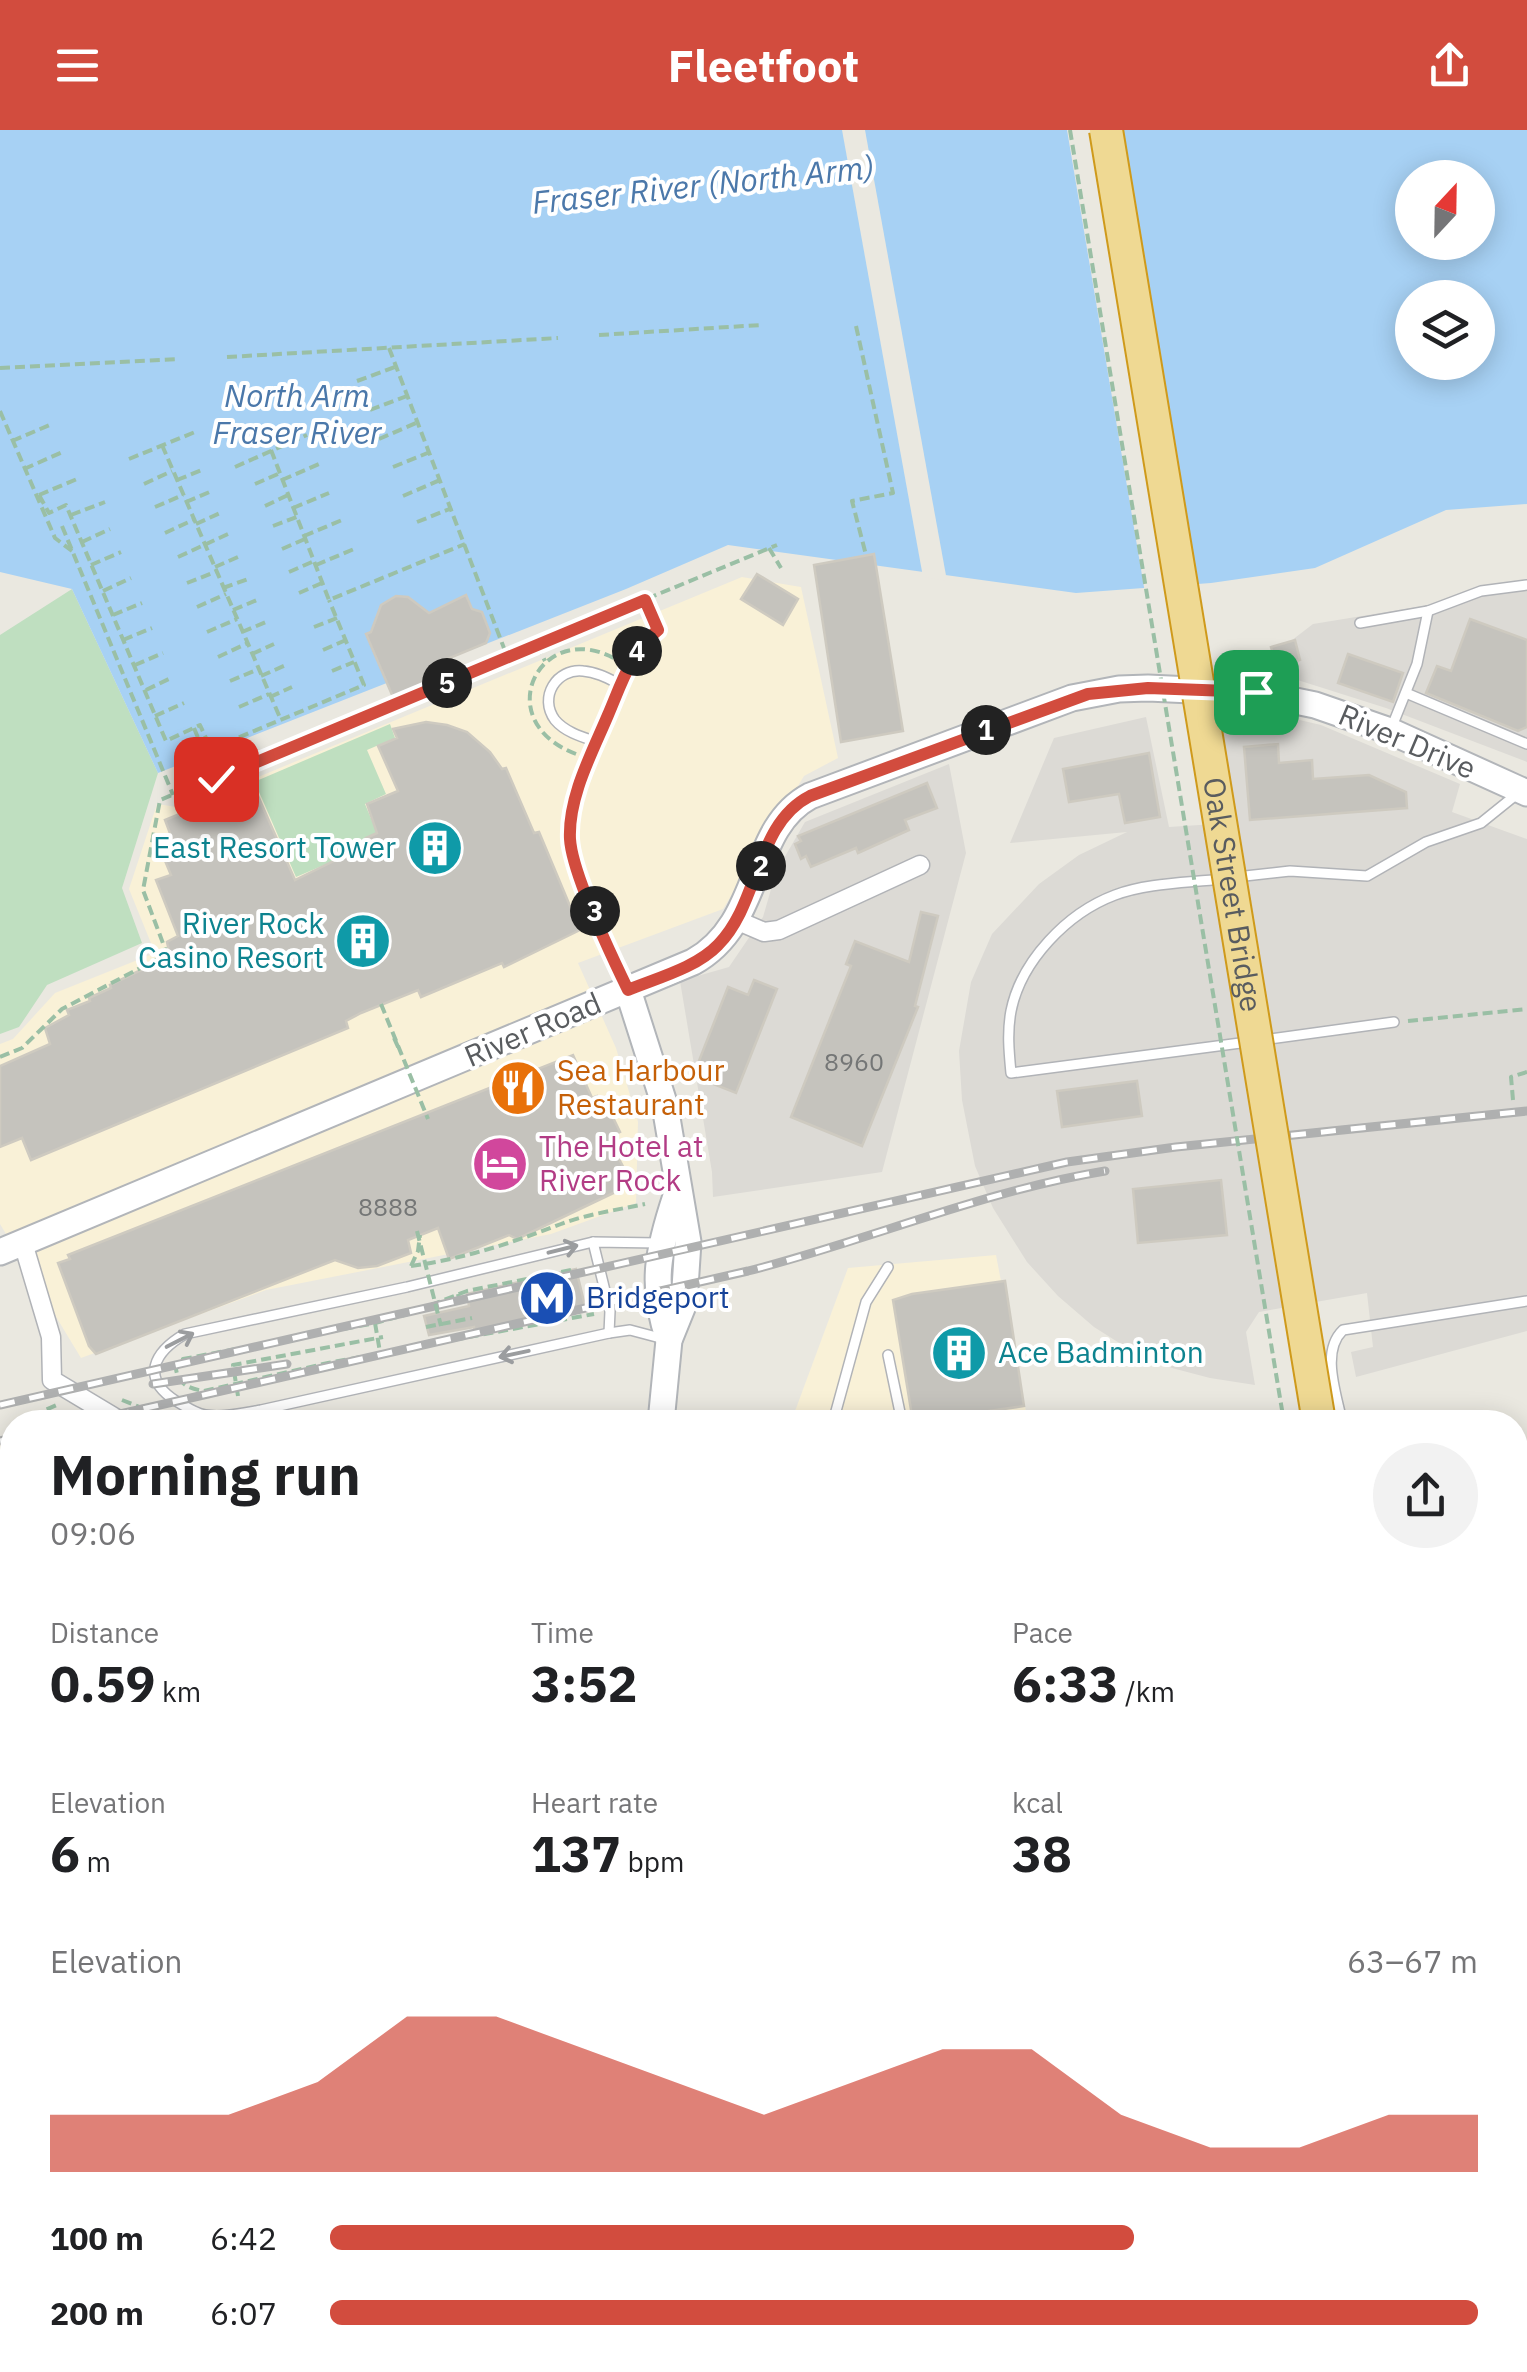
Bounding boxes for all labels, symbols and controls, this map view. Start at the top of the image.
text: Fleetfoot [668,36,859,94]
icon: menu [50,38,105,93]
icon: share [1422,38,1477,93]
water label: Fraser River (North Arm) [530,145,876,223]
north arrow [1395,160,1495,260]
map controls [1395,160,1495,380]
button: layers [1395,280,1495,380]
water label: North Arm Fraser River [212,374,383,453]
pin: 4 [612,626,662,676]
text: 4 [629,632,645,669]
pin [1214,650,1299,735]
pin: 5 [422,658,472,708]
text: 5 [439,664,455,701]
icon: arrive [1229,665,1284,720]
street label: River Drive [1333,694,1482,787]
pin: 1 [961,705,1011,755]
text: 1 [978,711,994,748]
pin [174,737,259,822]
icon: check [189,752,244,807]
street label: Oak Street Bridge [1195,774,1272,1015]
building icon: East Resort Tower [405,818,465,878]
place label: East Resort Tower [153,827,396,866]
pin: 2 [736,841,786,891]
text: 2 [753,847,769,884]
pin: 3 [570,886,620,936]
text: 3 [587,892,603,929]
place label: River Rock Casino Resort [138,903,324,976]
building icon: River Rock Casino Resort [333,911,393,971]
street label: River Road [458,982,607,1075]
house number: 8960 [824,1045,884,1078]
place label: Sea Harbour Restaurant [557,1050,725,1123]
restaurant icon: Sea Harbour Restaurant [488,1058,548,1118]
place label: The Hotel at River Rock [539,1126,703,1199]
hotel icon: The Hotel at River Rock [470,1134,530,1194]
house number: 8888 [358,1190,418,1223]
one-way arrow [546,1239,578,1257]
metro station icon: Bridgeport [517,1268,577,1328]
place label: Bridgeport [586,1277,730,1316]
building icon: Ace Badminton [929,1323,989,1383]
one-way arrow [165,1330,194,1349]
place label: Ace Badminton [998,1332,1204,1371]
one-way arrow [499,1346,531,1364]
text: Morning run [50,1439,361,1510]
button: share [1373,1443,1478,1548]
text: 09:06 [50,1512,136,1554]
text: Distance [50,1614,159,1651]
text: Time [531,1614,594,1651]
text: Pace [1012,1614,1073,1651]
text: 0.59 [50,1651,156,1716]
text: 3:52 [531,1651,638,1716]
text: 6:33 [1012,1651,1119,1716]
text: km [156,1673,201,1710]
text: /km [1119,1673,1175,1710]
text: Elevation [50,1784,166,1821]
text: Heart rate [531,1784,658,1821]
text: kcal [1012,1784,1063,1821]
text: 6 [50,1821,80,1886]
text: 137 [531,1821,621,1886]
text: 38 [1012,1821,1072,1886]
text: m [80,1843,111,1880]
text: bpm [621,1843,685,1880]
text: Elevation [50,1940,183,1982]
text: 63–67 m [1347,1940,1478,1982]
text: 100 m [50,2217,144,2259]
text: 6:42 [210,2217,277,2259]
text: 200 m [50,2292,144,2334]
text: 6:07 [210,2292,277,2334]

